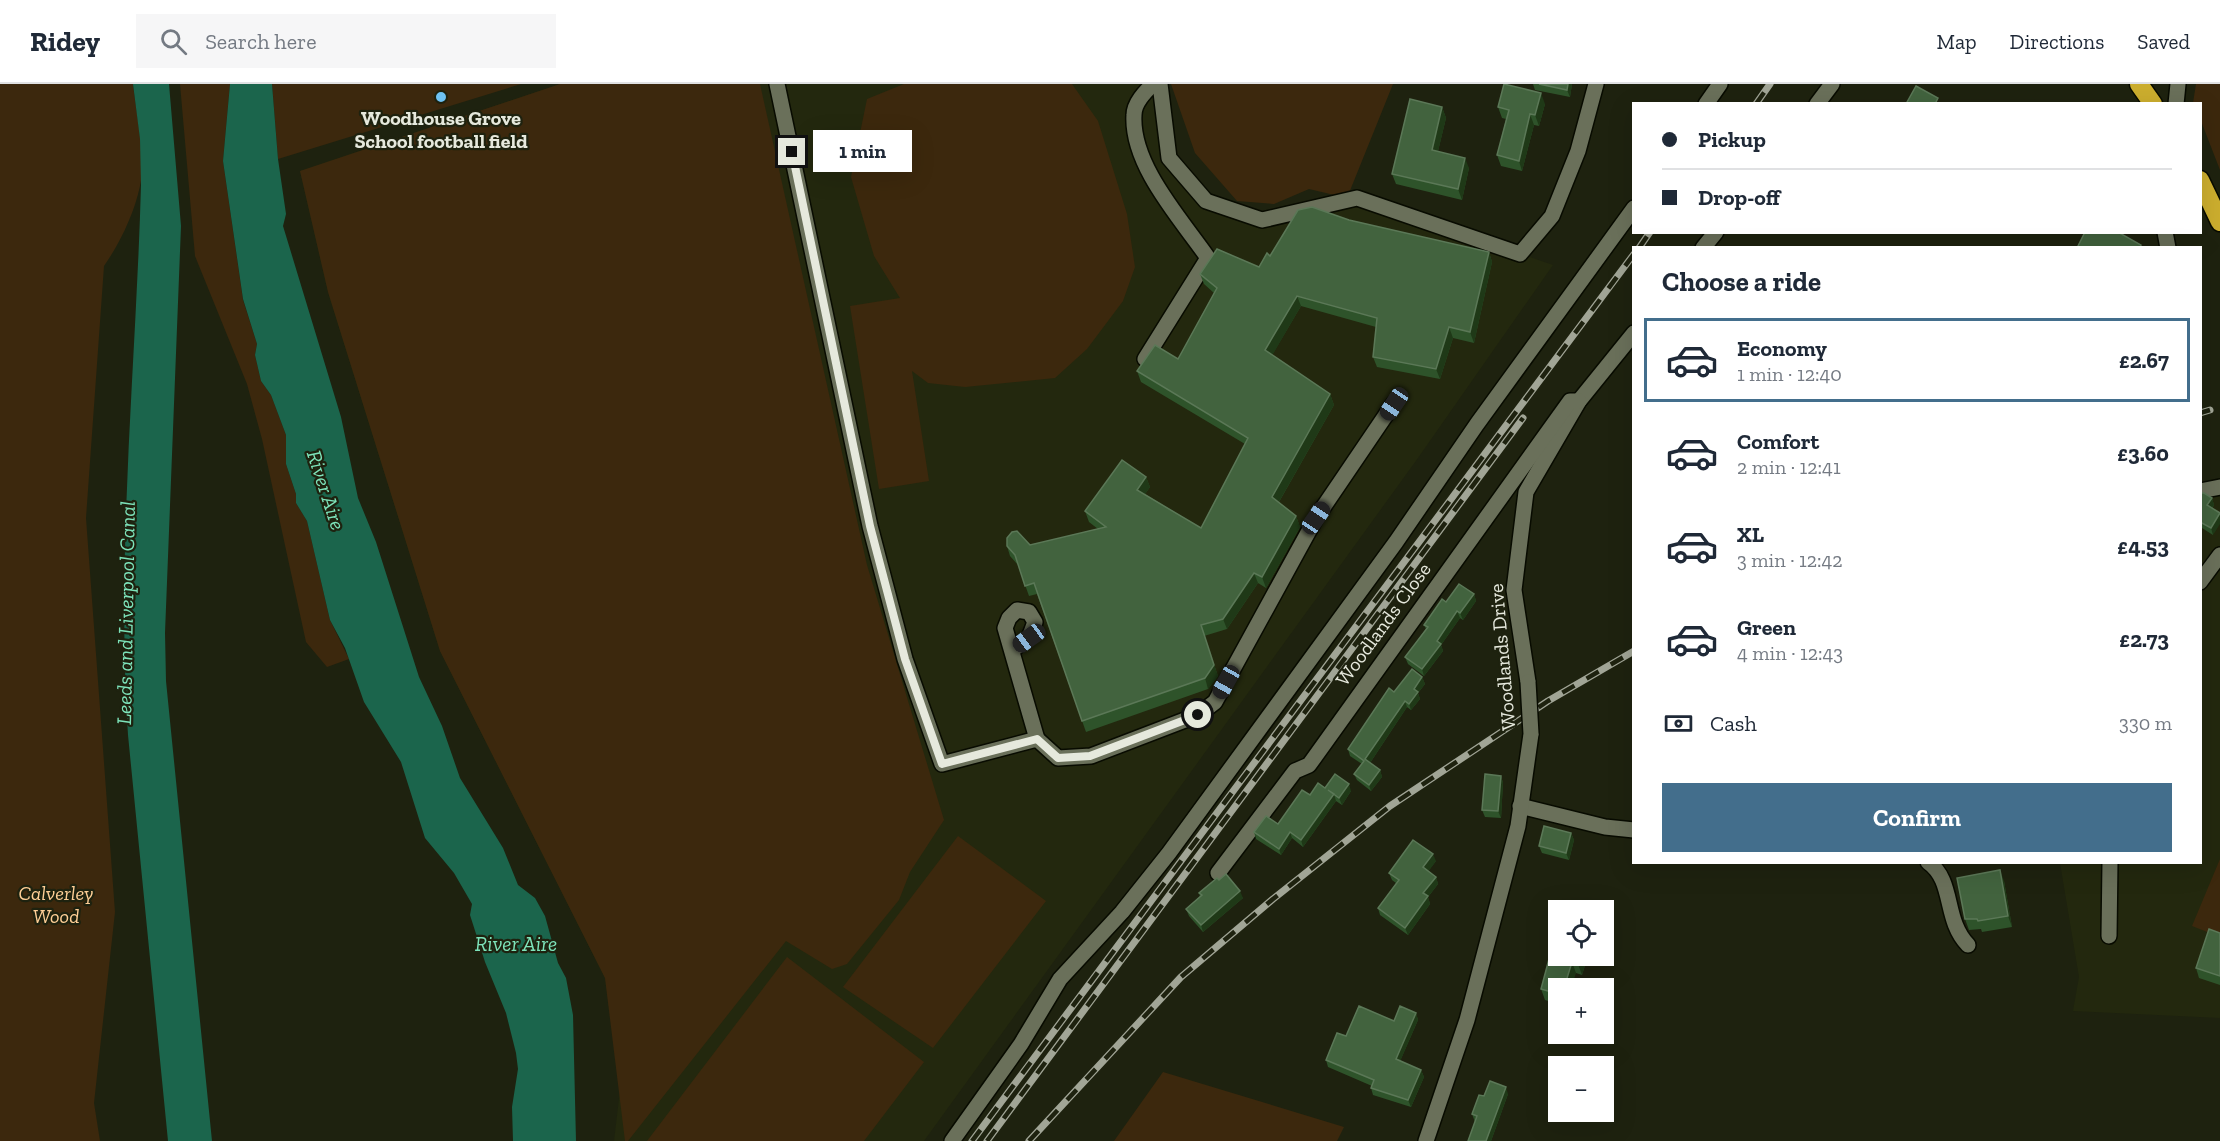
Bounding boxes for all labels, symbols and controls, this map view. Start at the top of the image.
search box [136,14,556,68]
text: Ridey [30,25,100,58]
icon: search [157,25,190,58]
text: Search here [205,28,317,55]
text: Map [1937,29,1977,54]
text: Directions [2010,29,2104,54]
text: Saved [2137,29,2190,54]
marker: Woodhouse Grove School football field [434,90,448,104]
place label: Woodhouse Grove School football field [354,106,528,153]
text: Pickup [1698,126,1766,153]
callout: 1 min [813,131,912,173]
route end [778,138,805,165]
text: 1 min [839,139,886,163]
text: Drop-off [1698,184,1780,211]
text: Choose a ride [1662,266,1821,298]
icon: car [1665,333,1719,387]
text: Economy [1737,335,1827,362]
text: £2.67 [2119,347,2169,374]
text: 1 min · 12:40 [1737,362,1842,386]
car [1376,384,1412,424]
icon: car [1665,426,1719,480]
text: Comfort [1737,428,1819,455]
text: £3.60 [2117,440,2169,467]
water label: River Aire [302,447,351,533]
text: 2 min · 12:41 [1737,455,1841,479]
car [1298,498,1334,538]
water label: Leeds and Liverpool Canal [111,501,140,725]
icon: car [1665,519,1719,573]
text: XL [1737,521,1764,548]
text: £4.53 [2117,533,2169,560]
text: 3 min · 12:42 [1737,548,1843,572]
street label: Woodlands Close [1330,558,1436,690]
street label: Woodlands Drive [1484,583,1520,731]
icon: car [1665,612,1719,666]
text: Green [1737,614,1796,641]
car [1009,620,1049,656]
text: £2.73 [2119,626,2169,653]
text: 4 min · 12:43 [1737,641,1843,665]
car [1209,662,1243,702]
route start [1184,701,1211,728]
icon: cash [1662,707,1695,740]
text: Cash [1710,710,1757,737]
text: 330 m [2119,711,2172,735]
button: Confirm [1662,783,2172,852]
park label: Calverley Wood [19,881,93,928]
map controls [1548,900,1614,1122]
button: locate [1548,900,1614,966]
water label: River Aire [475,931,557,956]
button: + [1548,978,1614,1044]
button: − [1548,1056,1614,1122]

